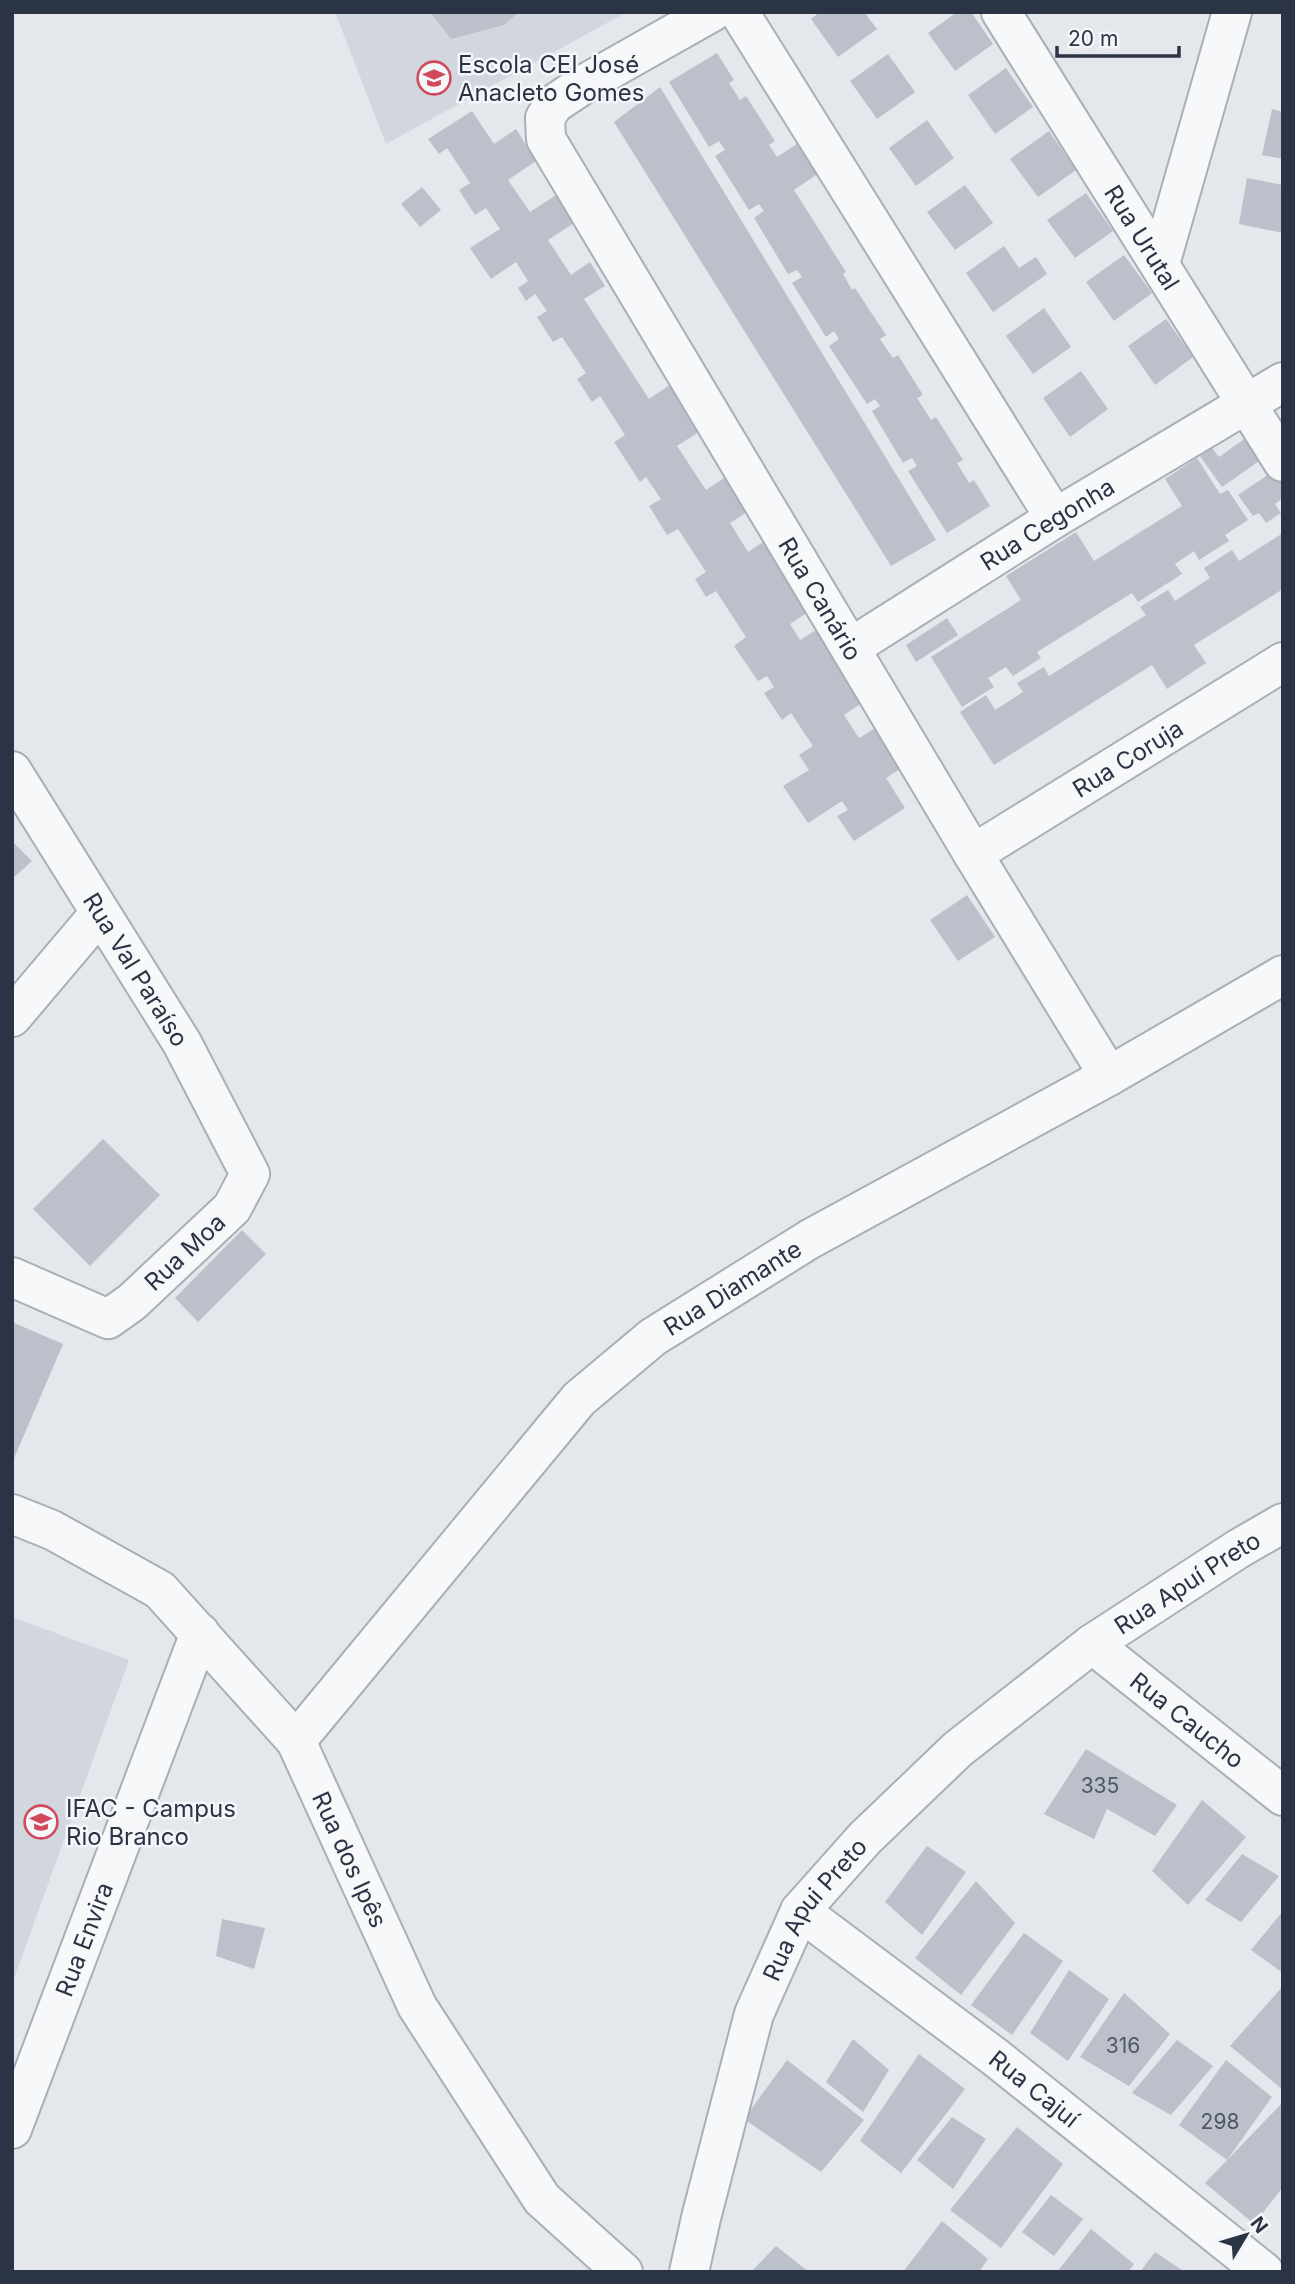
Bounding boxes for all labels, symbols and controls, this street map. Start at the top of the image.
scale bar [1057,14,1180,58]
text: 20 m [1068,26,1118,51]
place label: Escola CEI José Anacleto Gomes [458,50,644,107]
school or university icon: Escola CEI José Anacleto Gomes [415,59,453,97]
street label: Rua Urutal [1099,180,1186,295]
street label: Rua Cegonha [975,472,1120,576]
street label: Rua Canário [773,532,868,665]
street label: Rua Coruja [1067,713,1188,803]
street label: Rua Val Paraíso [77,887,195,1052]
street label: Rua Moa [139,1207,231,1297]
street label: Rua Diamante [658,1234,807,1341]
street label: Rua Apuí Preto [1109,1525,1265,1640]
street label: Rua Caucho [1125,1666,1250,1774]
house number: 335 [1081,1773,1119,1798]
street label: Rua dos Ipês [307,1787,394,1932]
place label: IFAC - Campus Rio Branco [66,1794,236,1851]
school or university icon: IFAC - Campus Rio Branco [22,1803,60,1841]
street label: Rua Apui Preto [756,1832,873,1985]
street label: Rua Envira [49,1878,119,2000]
house number: 316 [1106,2033,1140,2058]
street label: Rua Cajuí [984,2044,1085,2133]
house number: 298 [1201,2109,1239,2134]
north arrow [1211,2200,1281,2270]
text: N [1245,2212,1273,2238]

